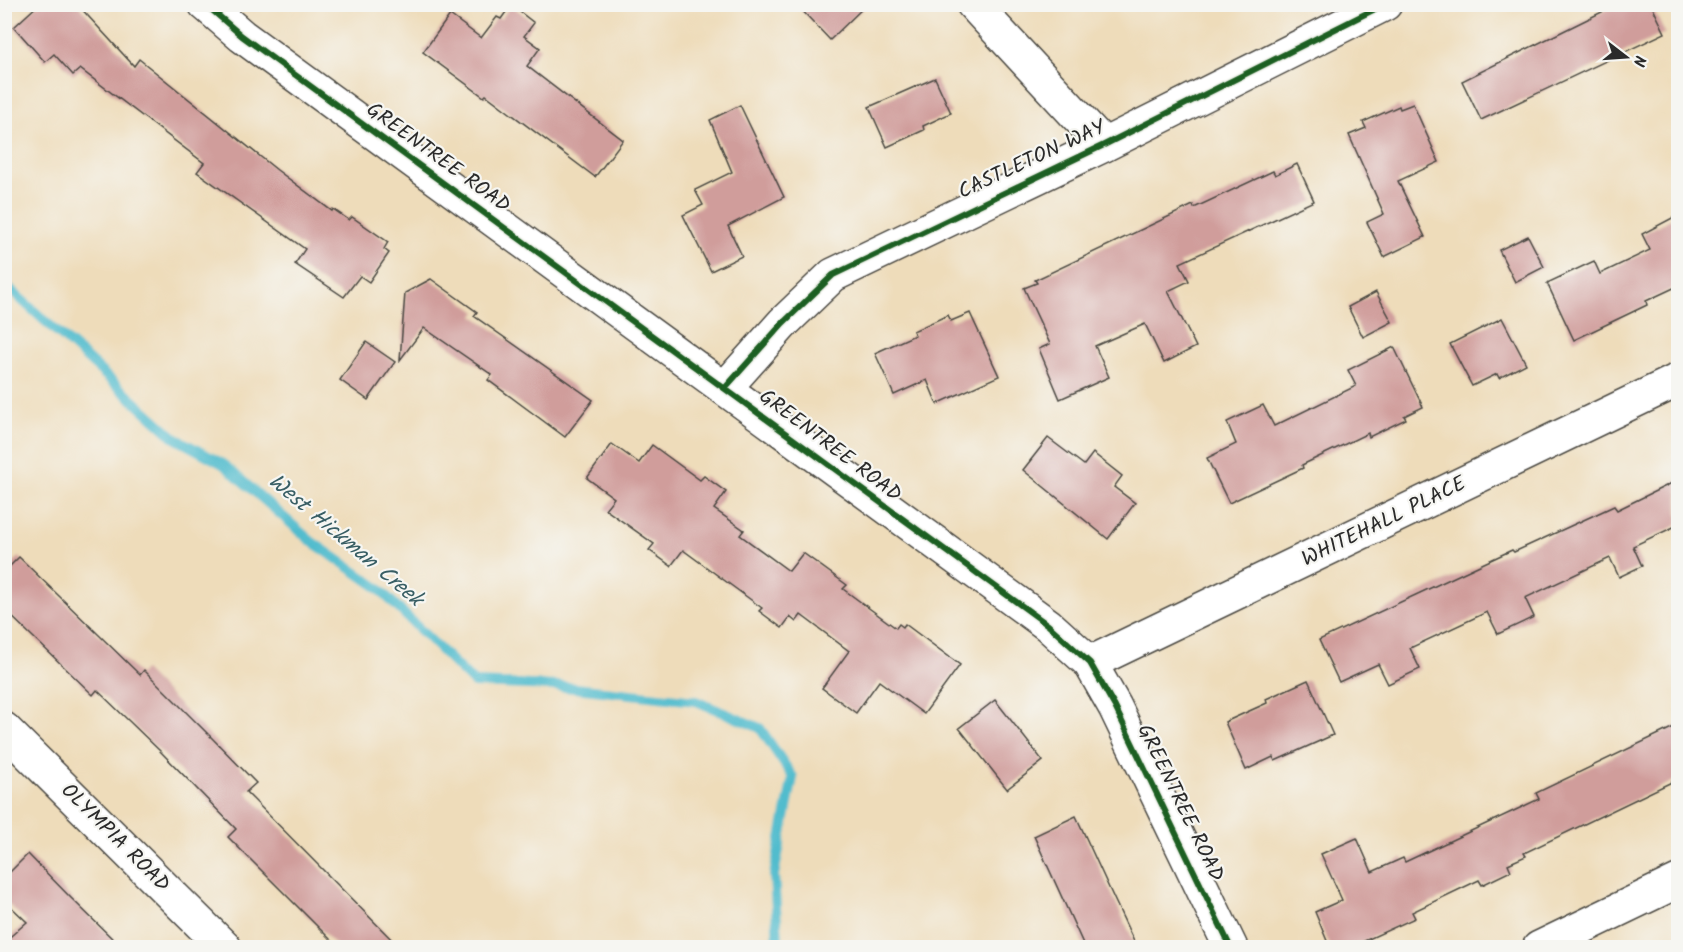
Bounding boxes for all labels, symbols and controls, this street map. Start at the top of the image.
north arrow [1596,27,1656,87]
text: N [1625,52,1652,69]
street label: GREENTREE ROAD [359,94,517,222]
street label: CASTLETON WAY [953,111,1112,209]
street label: GREENTREE ROAD [751,381,909,511]
water label: West Hickman Creek [260,466,433,619]
street label: WHITEHALL PLACE [1296,468,1472,576]
street label: GREENTREE ROAD [1128,719,1232,887]
street label: OLYMPIA ROAD [53,776,177,900]

